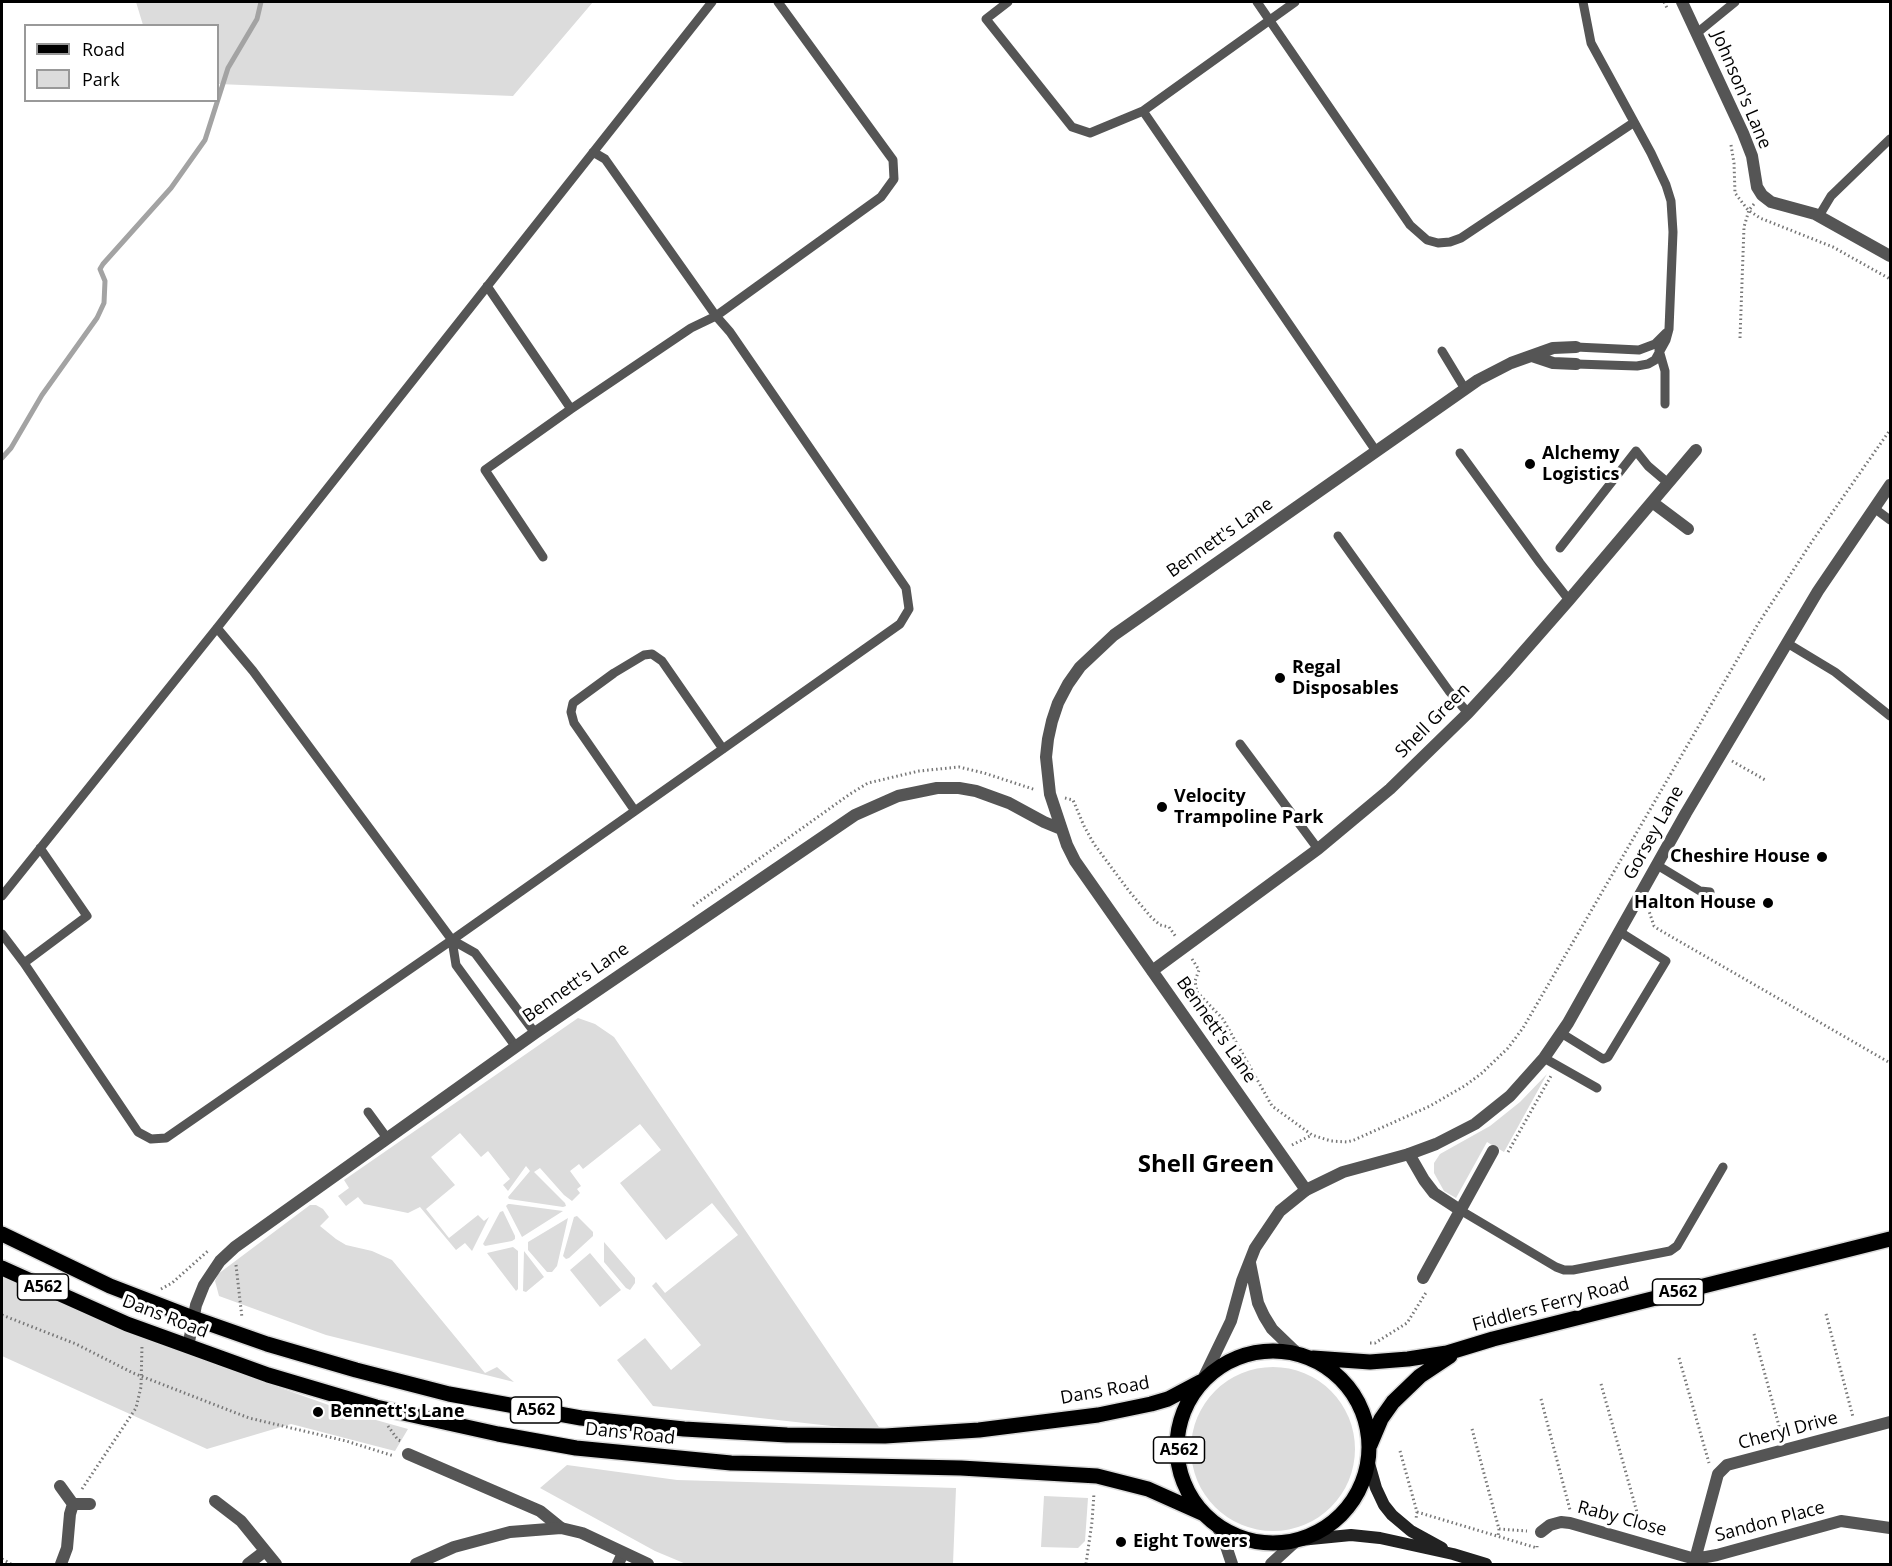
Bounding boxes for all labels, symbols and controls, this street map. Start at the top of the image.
legend [24,24,219,102]
street label: Johnson's Lane [1706,28,1776,152]
text: Road [82,37,125,61]
text: Park [82,67,120,91]
place label: Alchemy Logistics [1542,443,1620,486]
marker: Alchemy Logistics [1523,457,1537,471]
street label: Bennett's Lane [1163,493,1277,583]
place label: Regal Disposables [1292,657,1399,700]
marker: Regal Disposables [1273,671,1287,685]
street label: Shell Green [1391,679,1475,763]
street label: Gorsey Lane [1619,782,1689,884]
place label: Velocity Trampoline Park [1174,786,1323,828]
marker: Velocity Trampoline Park [1155,800,1169,814]
place label: Cheshire House [1670,846,1810,868]
marker: Cheshire House [1815,850,1829,864]
place label: Halton House [1634,892,1756,914]
marker: Halton House [1761,896,1775,910]
street label: Bennett's Lane [519,938,633,1028]
street label: Bennett's Lane [1171,973,1261,1087]
district label: Shell Green [1138,1151,1274,1179]
road number: A562 [18,1274,68,1300]
street label: Fiddlers Ferry Road [1470,1274,1632,1336]
road number: A562 [1652,1279,1704,1305]
street label: Dans Road [119,1291,211,1343]
street label: Dans Road [1059,1373,1151,1409]
road number: A562 [510,1397,562,1423]
place label: Bennett's Lane [330,1401,465,1423]
marker: Bennett's Lane [311,1405,325,1419]
street label: Cheryl Drive [1736,1407,1840,1455]
street label: Dans Road [584,1419,676,1449]
road number: A562 [1154,1437,1204,1463]
street label: Raby Close [1575,1497,1669,1541]
street label: Sandon Place [1713,1497,1827,1547]
place label: Eight Towers [1133,1531,1248,1553]
marker: Eight Towers [1114,1535,1128,1549]

